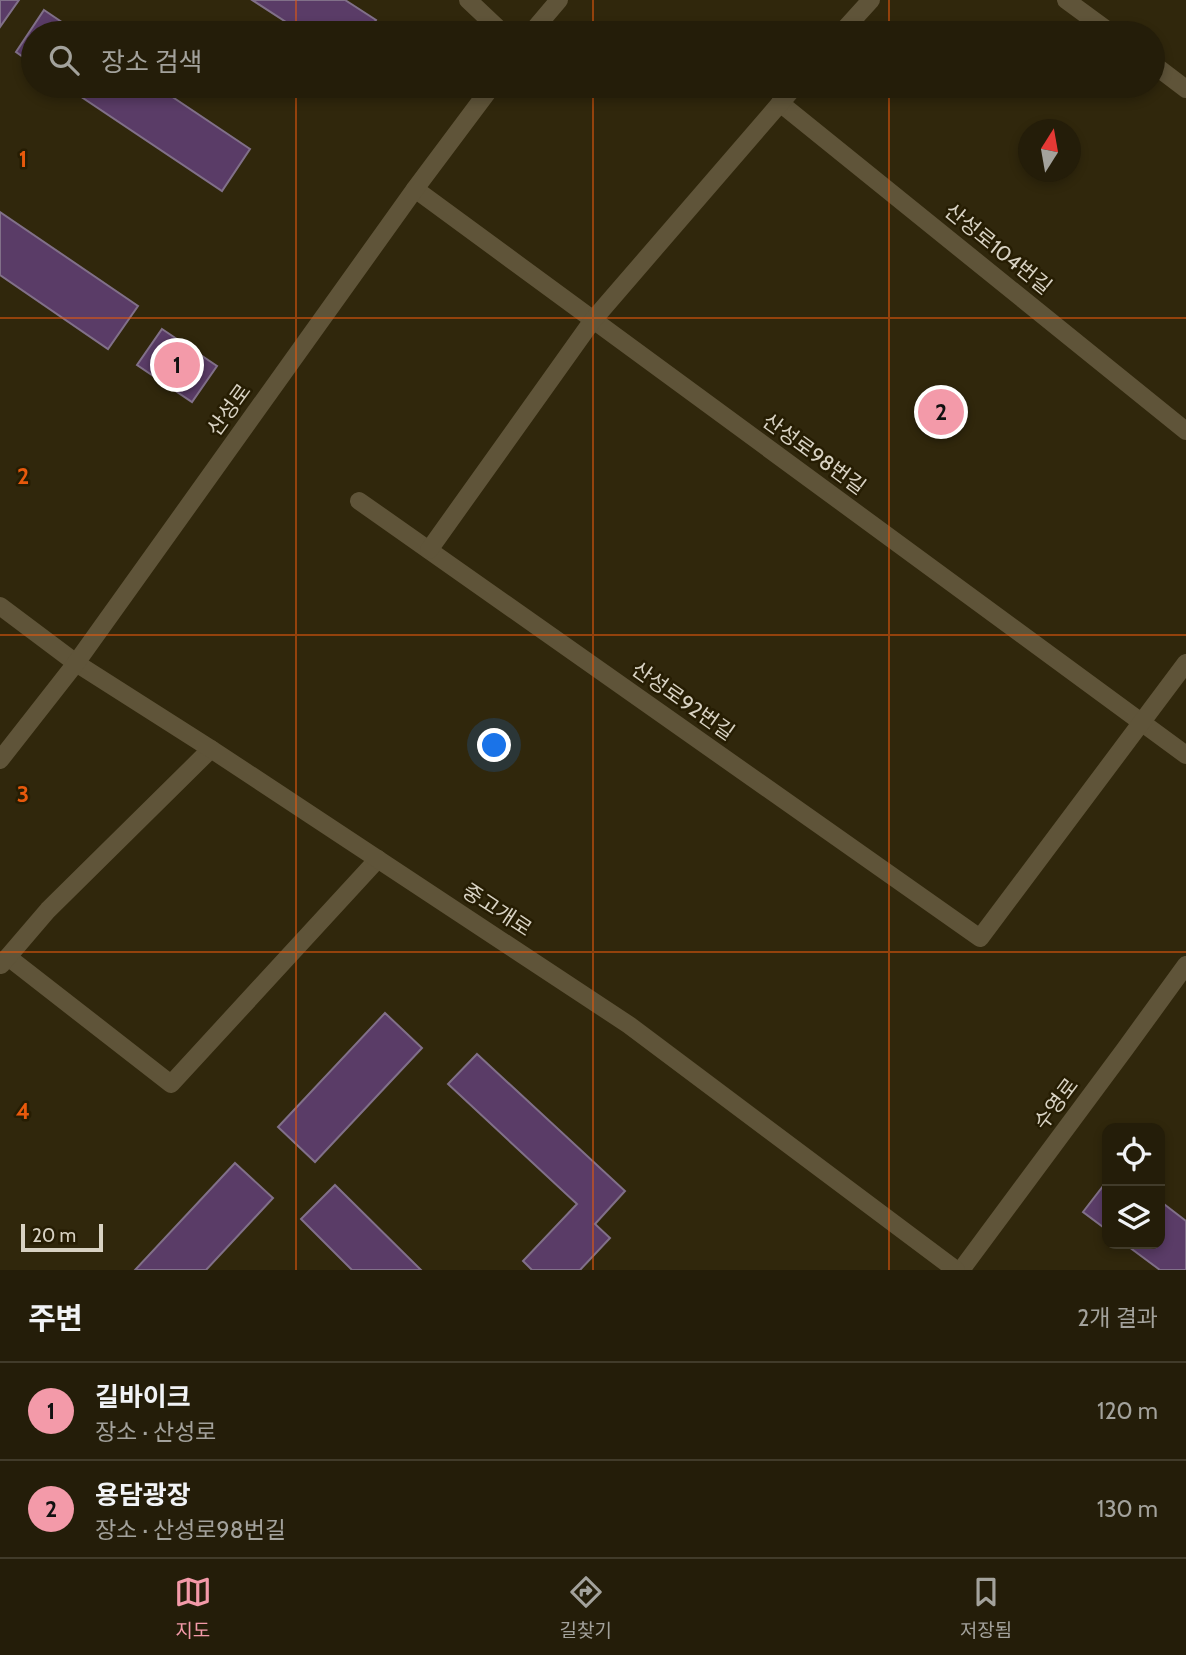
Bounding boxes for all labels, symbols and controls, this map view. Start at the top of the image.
search box [21,21,1165,98]
icon: search [45,41,83,79]
text: 장소 검색 [101,46,203,78]
north arrow [1018,119,1081,182]
text: 1 [19,145,27,173]
street label: 산성로104번길 [940,198,1057,299]
pin: 1 [154,339,200,391]
street label: 산성로 [201,379,256,441]
pin: 2 [918,386,964,438]
street label: 산성로98번길 [758,408,871,499]
text: 2 [17,462,29,490]
street label: 산성로92번길 [627,656,739,745]
your location [477,728,511,762]
text: 3 [17,780,29,808]
street label: 중고개로 [458,878,536,941]
street label: 수영로 [1028,1073,1083,1134]
text: 4 [16,1097,30,1125]
map controls [1102,1123,1165,1249]
button: locate [1102,1123,1165,1186]
button: layers [1102,1186,1165,1249]
scale bar [21,1221,103,1253]
text: 20 m [32,1224,76,1247]
text: 주변 [28,1300,83,1337]
text: 2개 결과 [1077,1304,1158,1332]
text: 길바이크 [95,1381,191,1413]
text: 1 [47,1397,55,1425]
text: 120 m [1097,1397,1158,1425]
text: 장소 · 산성로 [95,1418,217,1446]
text: 용담광장 [95,1479,191,1511]
text: 2 [45,1495,57,1523]
text: 130 m [1097,1495,1158,1523]
text: 장소 · 산성로98번길 [95,1516,286,1544]
tab: 지도 [174,1573,212,1642]
tab: 길찾기 [560,1573,612,1642]
tab: 저장됨 [960,1573,1012,1642]

